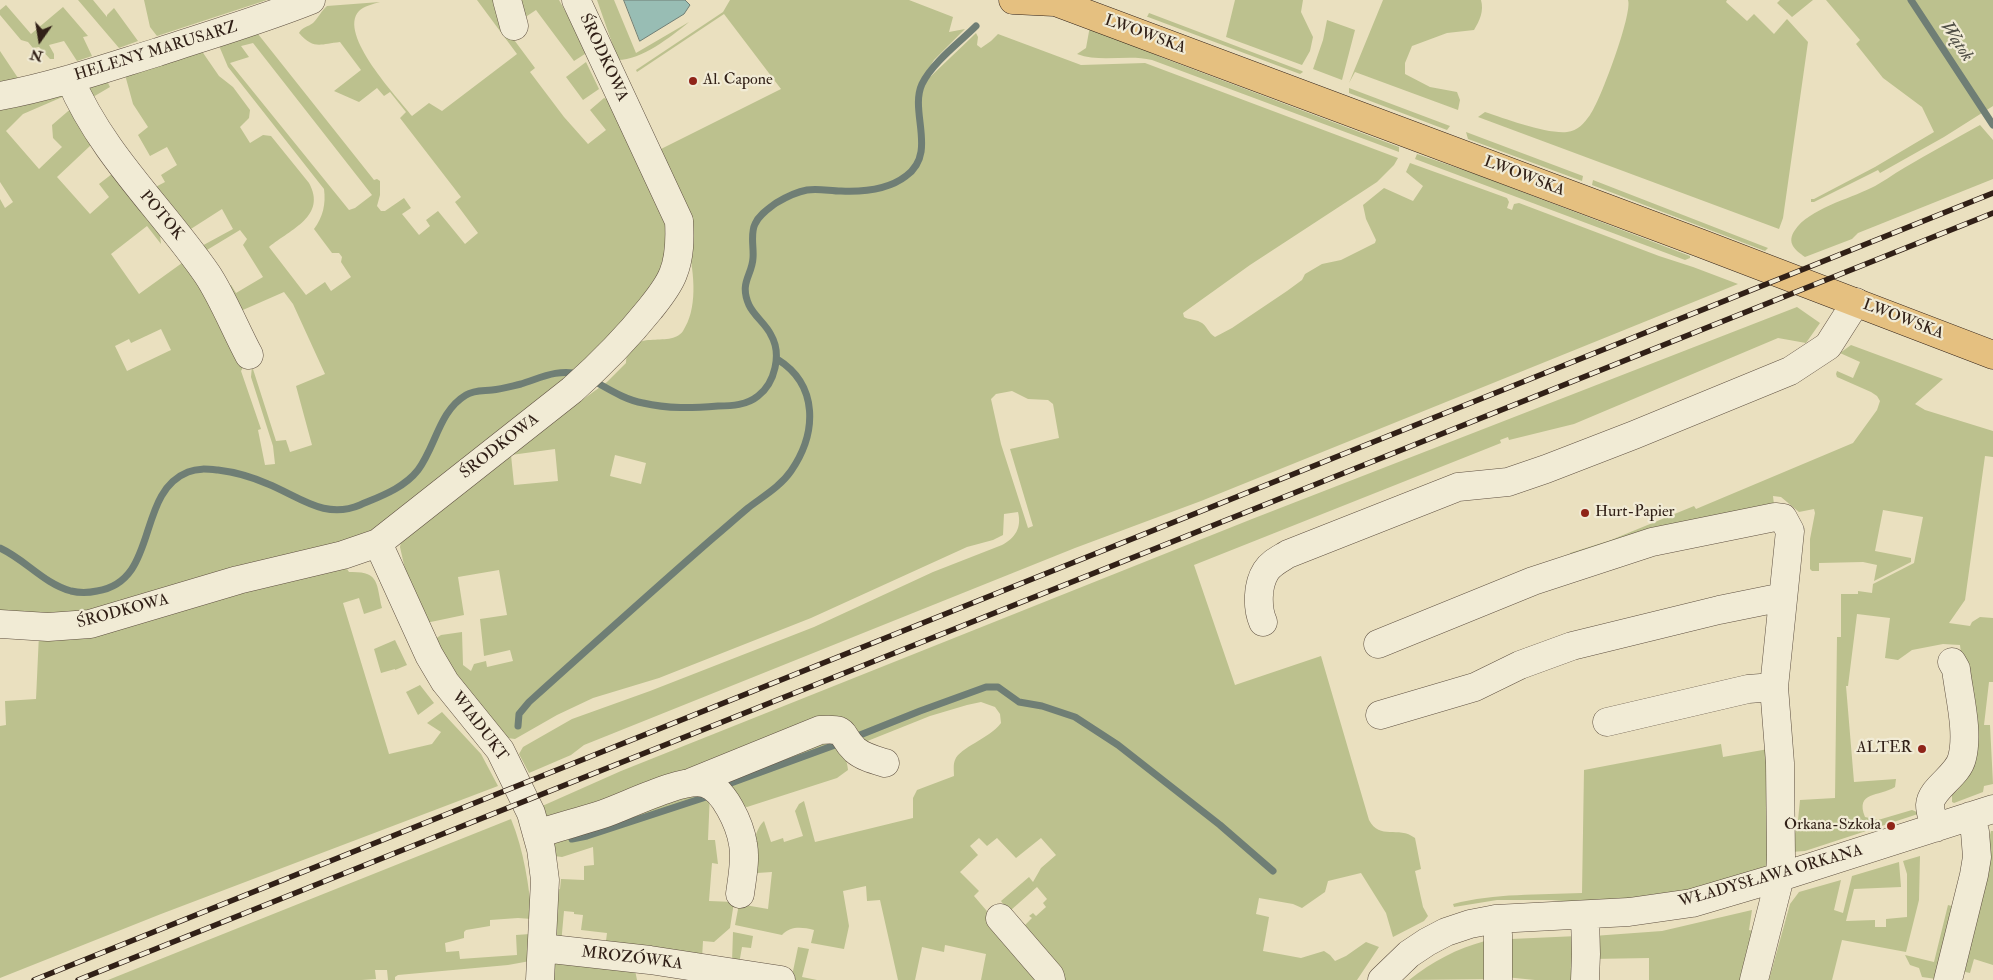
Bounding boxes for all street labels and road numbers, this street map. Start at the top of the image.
street label: ŚRODKOWA [574,11,632,105]
street label: LWOWSKA [1102,11,1188,59]
street label: HELENY MARUSARZ [72,18,240,86]
street label: LWOWSKA [1481,153,1567,201]
street label: POTOK [135,187,187,245]
street label: LWOWSKA [1860,296,1946,344]
street label: ŚRODKOWA [457,410,543,484]
street label: ŚRODKOWA [75,590,171,634]
street label: WIADUKT [447,688,511,766]
street label: WŁADYSŁAWA ORKANA [1677,841,1865,913]
street label: MROZÓWKA [580,943,684,975]

